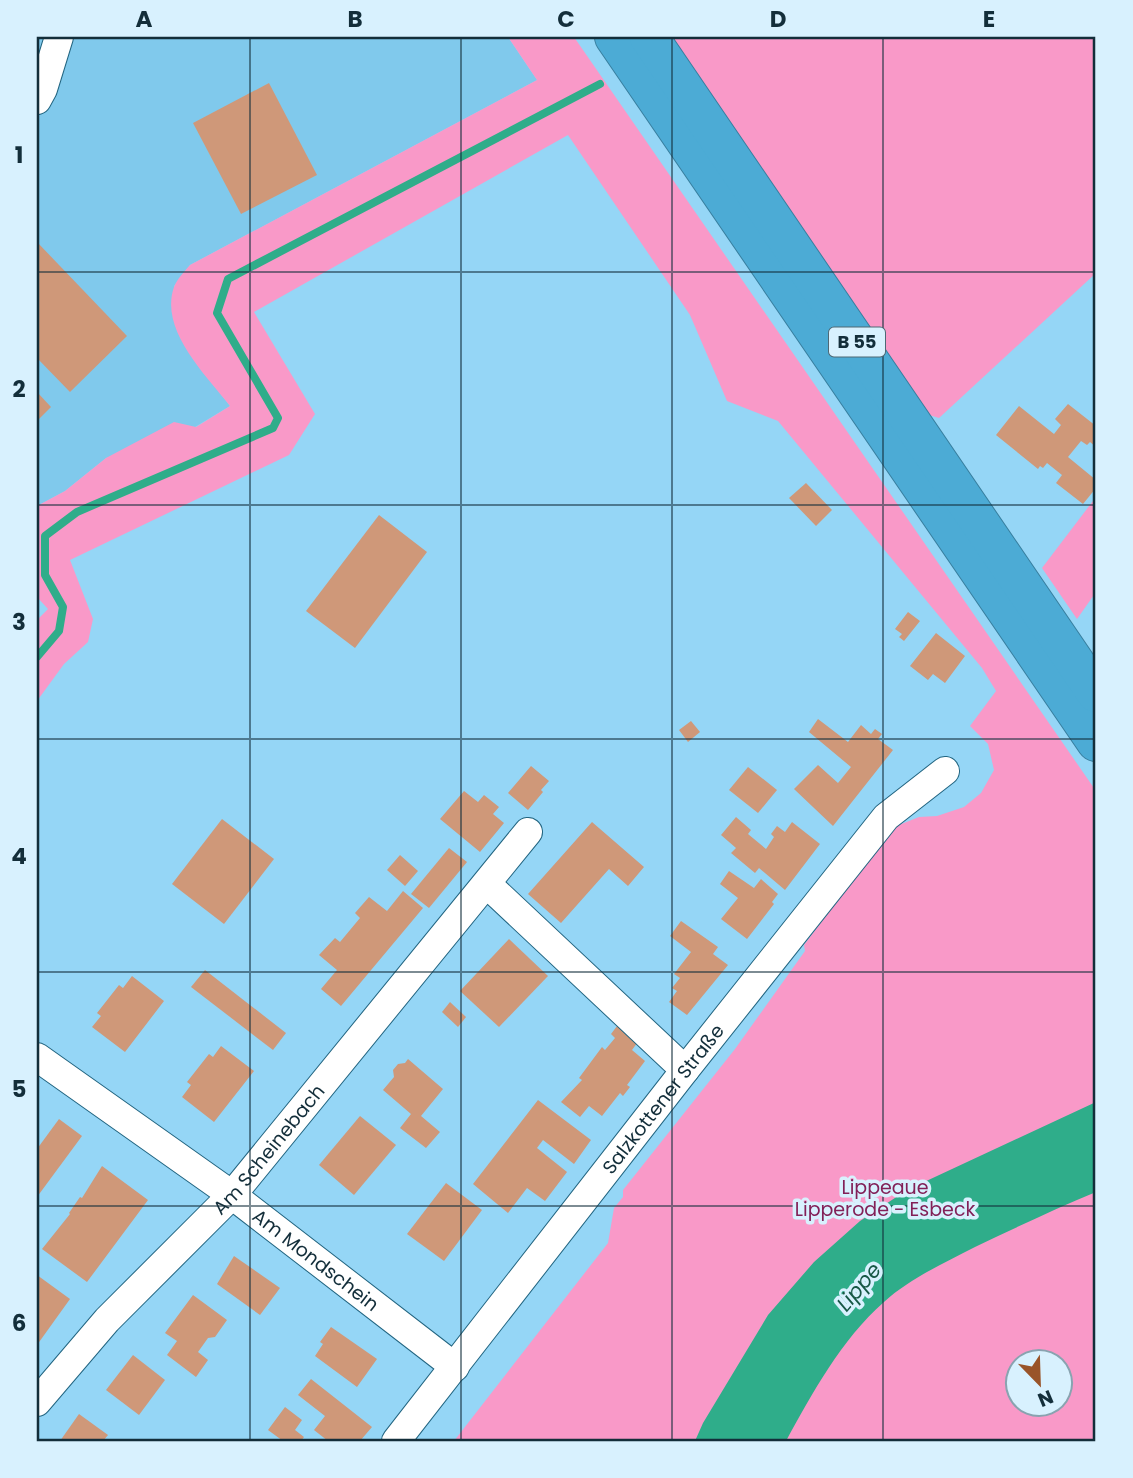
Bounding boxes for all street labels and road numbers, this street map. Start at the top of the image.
road number: B 55 [829,328,885,356]
street label: Salzkottener Straße [596,1018,731,1180]
street label: Am Scheinebach [207,1079,331,1221]
street label: Am Mondschein [247,1203,385,1318]

